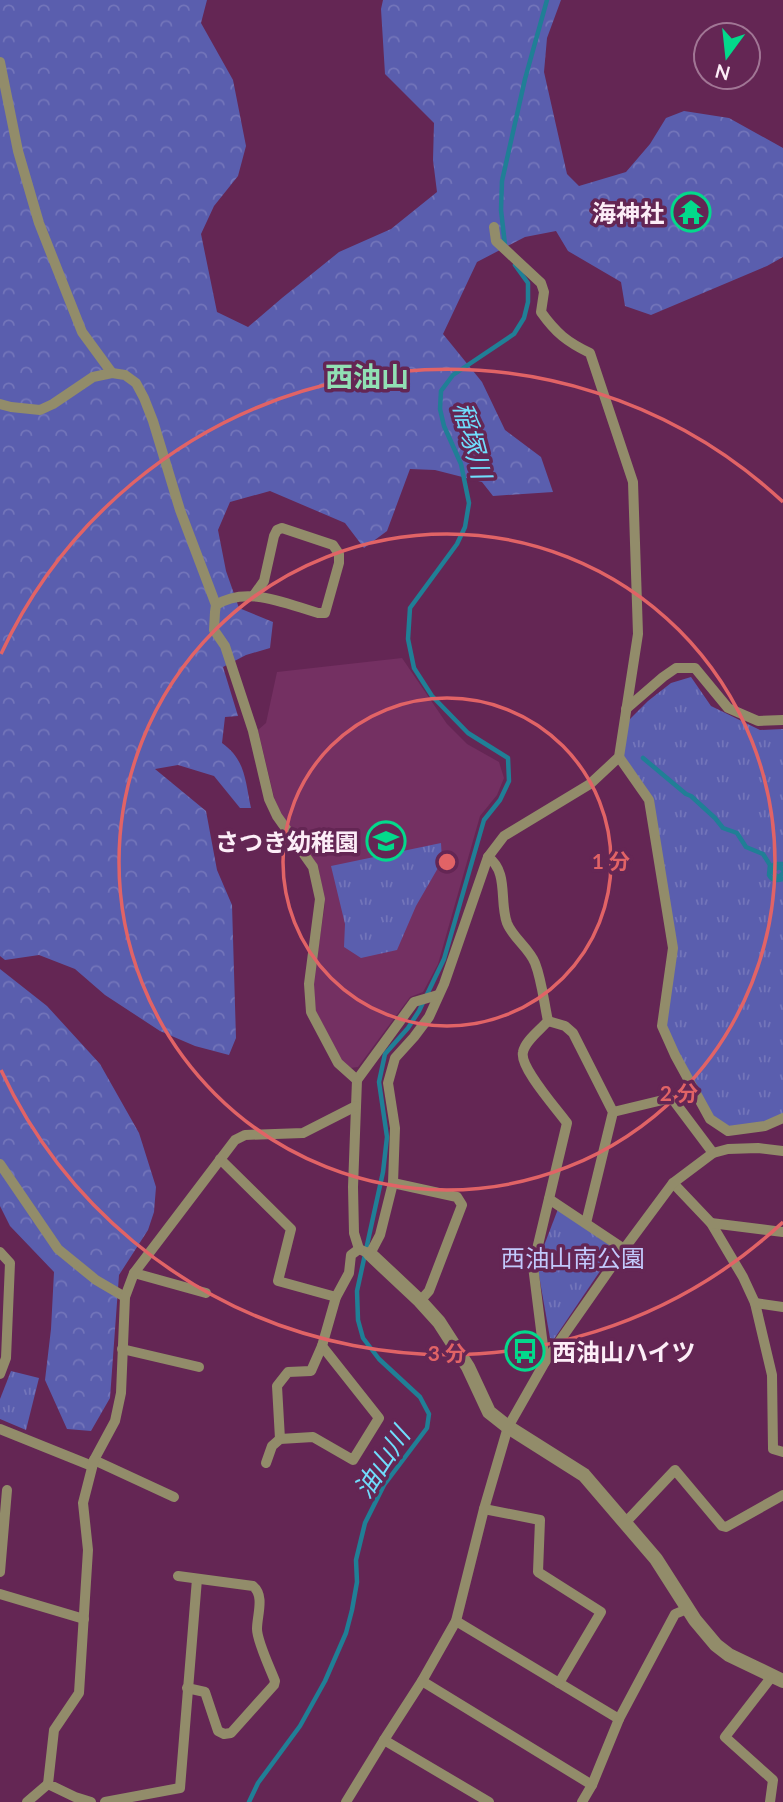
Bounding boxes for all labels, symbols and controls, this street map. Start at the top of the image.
north arrow [692,21,762,91]
text: N [712,60,733,86]
temple icon: 海神社 [670,191,712,233]
place label: 海神社 [592,198,664,227]
district label: 西油山 [325,359,409,393]
water label: 稲塚川 [447,398,499,485]
school or university icon: さつき幼稚園 [365,820,407,862]
place label: さつき幼稚園 [215,827,359,856]
text: 1 分 [592,848,630,873]
centre of rings [435,850,459,874]
text: 2 分 [660,1080,698,1105]
park label: 西油山南公園 [501,1243,645,1272]
bus stop icon: 西油山ハイツ [504,1330,546,1372]
place label: 西油山ハイツ [552,1337,696,1366]
text: 3 分 [428,1340,466,1365]
water label: 油山川 [346,1418,417,1503]

